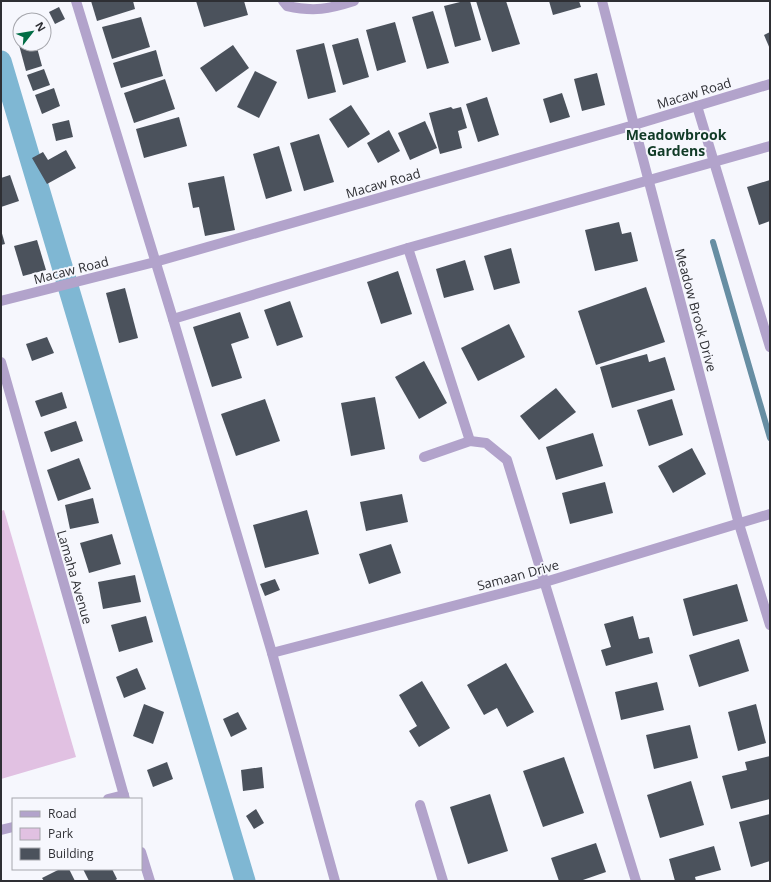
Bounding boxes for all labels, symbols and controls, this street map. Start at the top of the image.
north arrow [12,12,52,52]
text: N [32,19,50,34]
street label: Macaw Road [655,73,733,113]
district label: Meadowbrook Gardens [626,125,727,160]
street label: Macaw Road [344,164,422,202]
street label: Meadow Brook Drive [671,246,721,374]
street label: Macaw Road [32,252,110,288]
street label: Lamaha Avenue [53,528,97,626]
street label: Samaan Drive [475,555,561,595]
legend [12,798,142,870]
text: Road [48,805,77,822]
text: Park [48,825,74,842]
text: Building [48,845,94,862]

